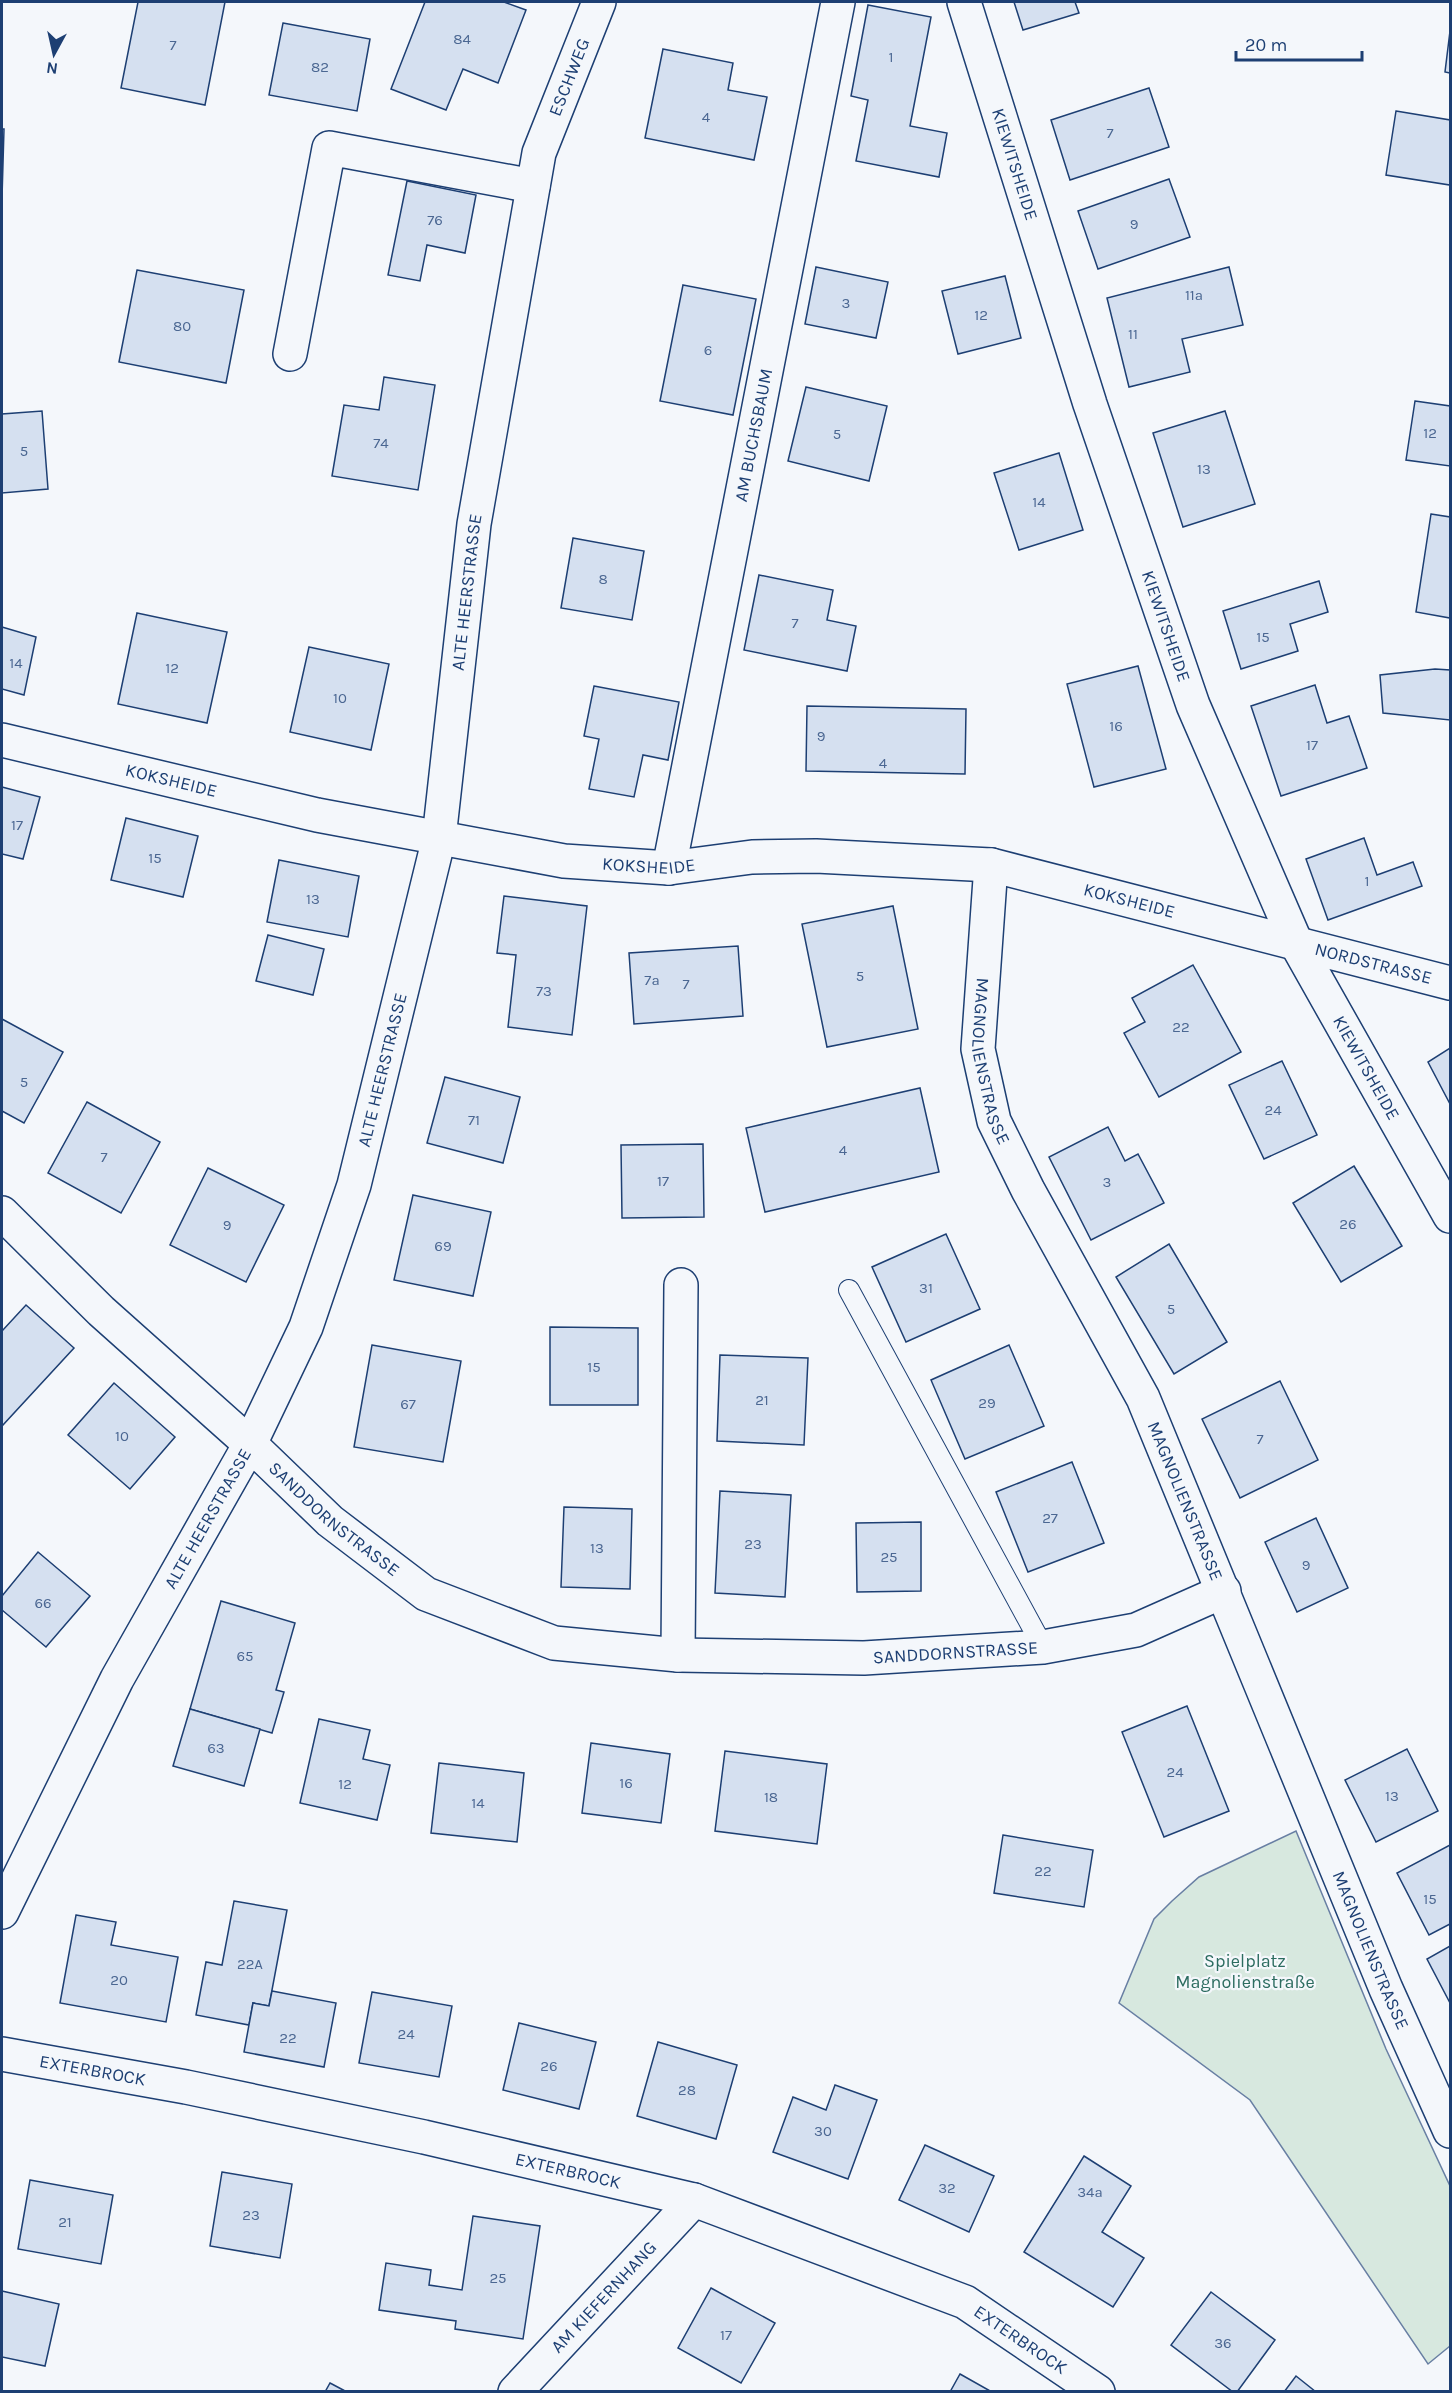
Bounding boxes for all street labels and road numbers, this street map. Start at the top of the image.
street label: ESCHWEG [544,35,595,119]
street label: KIEWITSHEIDE [987,105,1043,223]
street label: AM BUCHSBAUM [730,367,777,504]
street label: ALTE HEERSTRASSE [447,512,487,672]
street label: KIEWITSHEIDE [1137,567,1195,685]
street label: KOKSHEIDE [123,759,219,802]
street label: KOKSHEIDE [601,853,697,879]
street label: KOKSHEIDE [1081,878,1177,923]
street label: NORDSTRASSE [1312,938,1434,989]
street label: MAGNOLIENSTRASSE [967,977,1015,1148]
street label: ALTE HEERSTRASSE [353,991,412,1149]
street label: KIEWITSHEIDE [1328,1012,1405,1124]
street label: MAGNOLIENSTRASSE [1143,1418,1228,1584]
street label: ALTE HEERSTRASSE [159,1445,256,1593]
street label: SANDDORNSTRASSE [264,1457,404,1581]
street label: SANDDORNSTRASSE [872,1636,1039,1668]
street label: MAGNOLIENSTRASSE [1328,1867,1414,2033]
street label: EXTERBROCK [38,2050,148,2091]
street label: EXTERBROCK [513,2148,623,2194]
street label: AM KIEFERNHANG [546,2236,661,2358]
street label: EXTERBROCK [970,2300,1071,2379]

